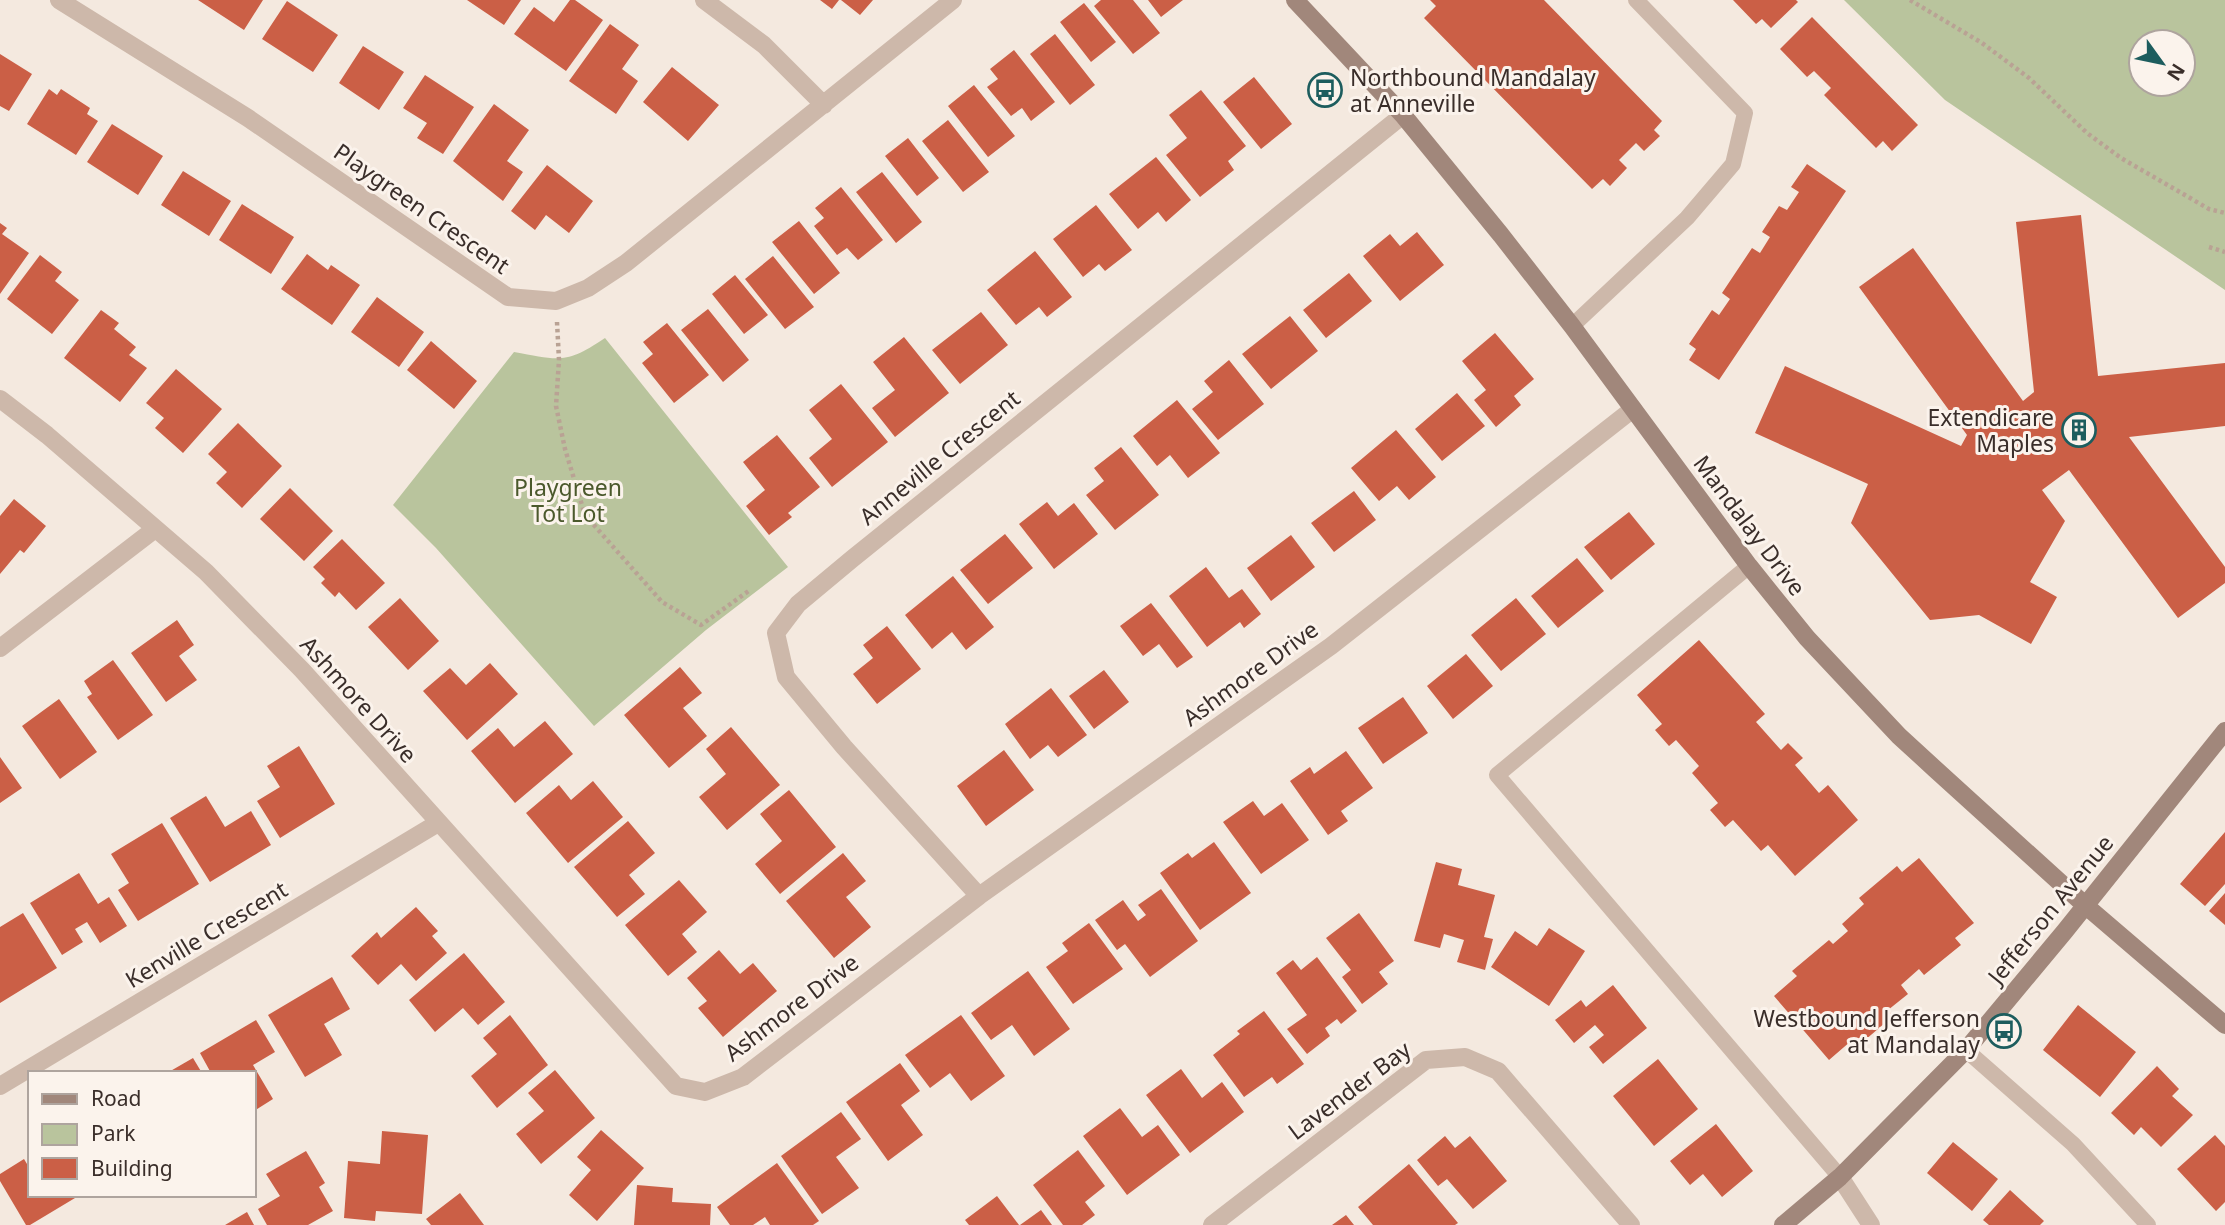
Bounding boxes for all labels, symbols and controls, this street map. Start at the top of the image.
north arrow [2127,28,2197,98]
text: N [2161,59,2191,86]
place label: Northbound Mandalay at Anneville [1350,61,1596,119]
bus stop icon: Northbound Mandalay at Anneville [1306,71,1344,109]
street label: Playgreen Crescent [328,135,516,281]
street label: Anneville Crescent [852,382,1026,532]
place label: Extendicare Maples [1928,401,2054,459]
building icon: Extendicare Maples [2060,411,2098,449]
street label: Mandalay Drive [1687,448,1813,602]
park label: Playgreen Tot Lot [514,471,622,529]
street label: Ashmore Drive [1176,613,1324,733]
street label: Ashmore Drive [294,629,424,769]
street label: Jefferson Avenue [1979,828,2120,992]
street label: Kenville Crescent [119,873,293,995]
street label: Ashmore Drive [717,946,865,1068]
place label: Westbound Jefferson at Mandalay [1753,1002,1980,1060]
bus stop icon: Westbound Jefferson at Mandalay [1985,1012,2023,1050]
street label: Lavender Bay [1281,1033,1417,1147]
legend [28,1071,256,1197]
text: Road [91,1084,141,1112]
text: Park [91,1119,136,1147]
text: Building [91,1154,173,1182]

